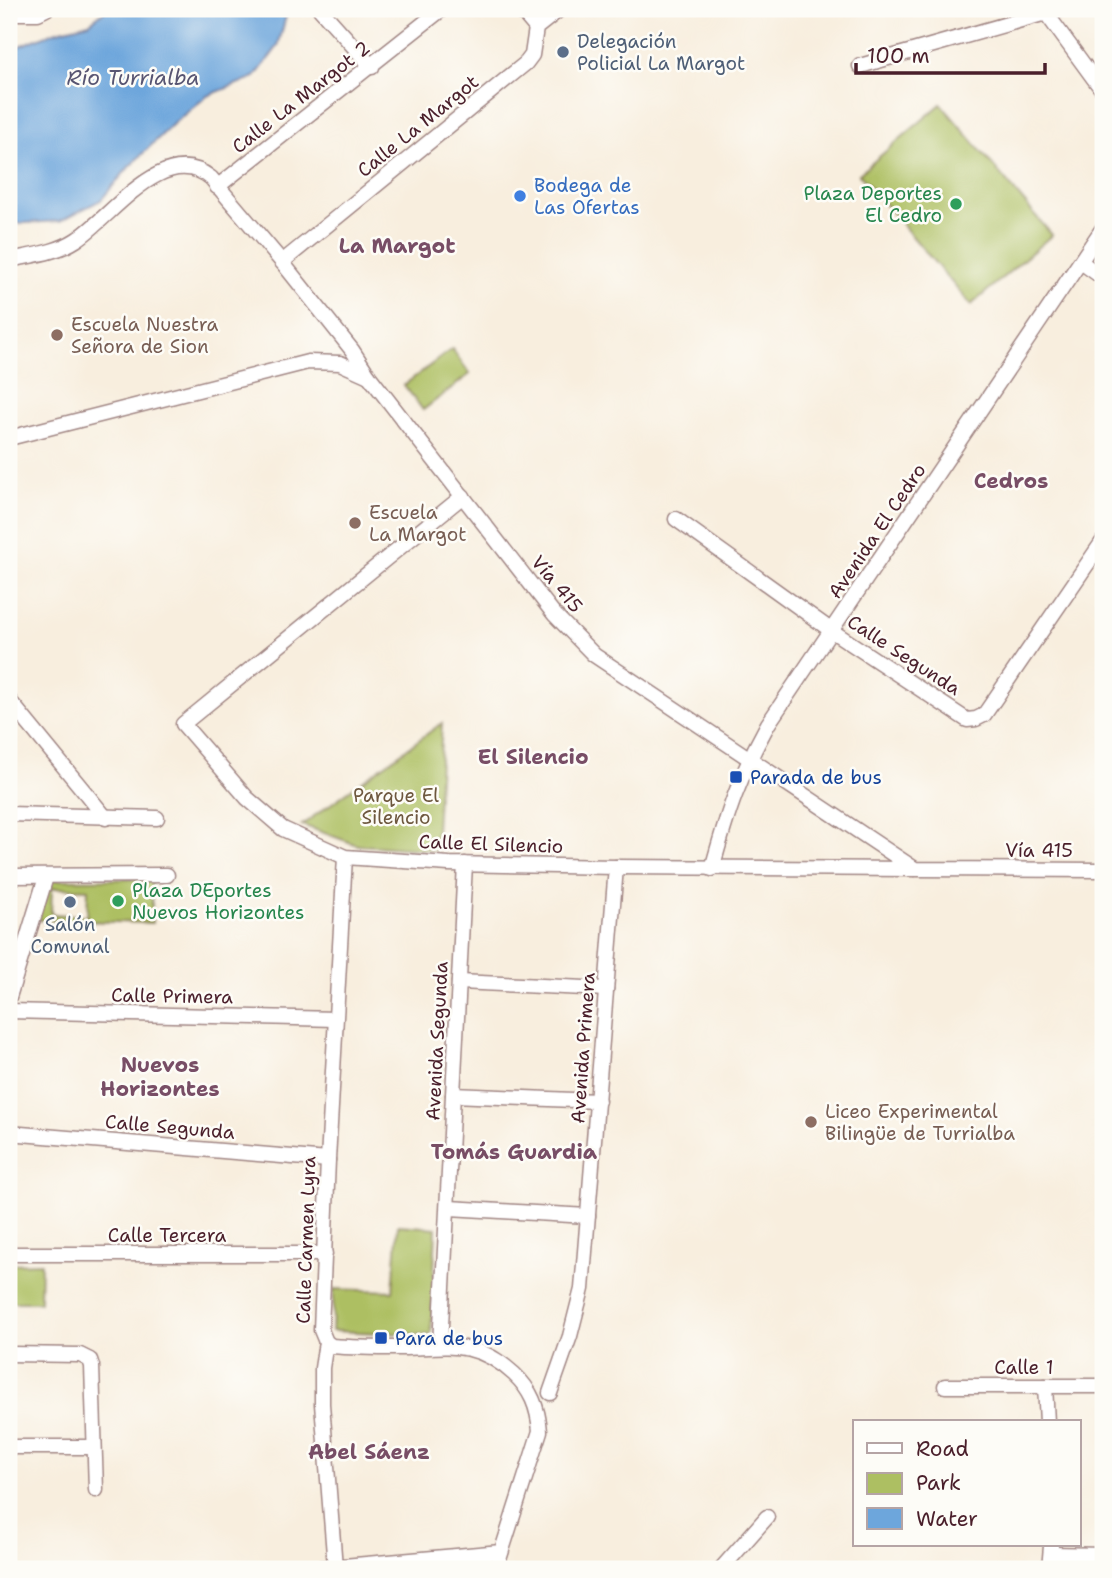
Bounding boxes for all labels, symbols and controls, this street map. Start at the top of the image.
place label: Delegación Policial La Margot [577,29,745,76]
scale bar [856,32,1046,76]
street label: Calle La Margot 2 [227,35,375,159]
text: 100 m [867,42,930,70]
marker: Delegación Policial La Margot [555,44,571,60]
water label: Río Turrialba [67,64,199,92]
street label: Calle La Margot [352,69,484,183]
place label: Bodega de Las Ofertas [534,173,640,220]
place label: Plaza Deportes El Cedro [803,181,942,228]
marker: Bodega de Las Ofertas [512,188,528,204]
marker: Plaza Deportes El Cedro [948,196,964,212]
district label: La Margot [339,232,455,260]
place label: Escuela Nuestra Señora de Sion [71,312,218,359]
marker: Escuela Nuestra Señora de Sion [49,327,65,343]
street label: Avenida El Cedro [823,459,931,603]
district label: Cedros [974,467,1048,495]
place label: Escuela La Margot [369,500,467,547]
marker: Escuela La Margot [347,515,363,531]
street label: Vía 415 [526,550,588,618]
street label: Calle Segunda [843,609,966,701]
district label: El Silencio [477,743,589,771]
place label: Parada de bus [750,765,882,790]
marker: Parada de bus [728,769,744,785]
park label: Parque El Silencio [353,783,439,830]
street label: Calle El Silencio [418,829,564,859]
street label: Vía 415 [1005,838,1073,863]
place label: Plaza DEportes Nuevos Horizontes [132,878,304,925]
marker: Plaza DEportes Nuevos Horizontes [110,893,126,909]
marker: Salón Comunal [62,894,78,910]
place label: Salón Comunal [31,912,110,959]
street label: Avenida Segunda [420,961,454,1121]
street label: Avenida Primera [565,972,601,1124]
street label: Calle Primera [111,982,233,1010]
district label: Nuevos Horizontes [100,1051,220,1103]
place label: Liceo Experimental Bilingüe de Turrialba [825,1099,1015,1146]
street label: Calle Segunda [104,1109,236,1145]
marker: Liceo Experimental Bilingüe de Turrialba [803,1114,819,1130]
district label: Tomás Guardia [431,1138,598,1166]
street label: Calle Carmen Lyra [291,1156,321,1324]
street label: Calle Tercera [108,1223,226,1248]
place label: Para de bus [395,1326,503,1351]
marker: Para de bus [373,1330,389,1346]
street label: Calle 1 [994,1355,1054,1380]
legend [853,1420,1080,1546]
text: Road [916,1435,969,1463]
district label: Abel Sáenz [308,1438,430,1466]
text: Park [916,1469,961,1497]
text: Water [916,1505,978,1533]

